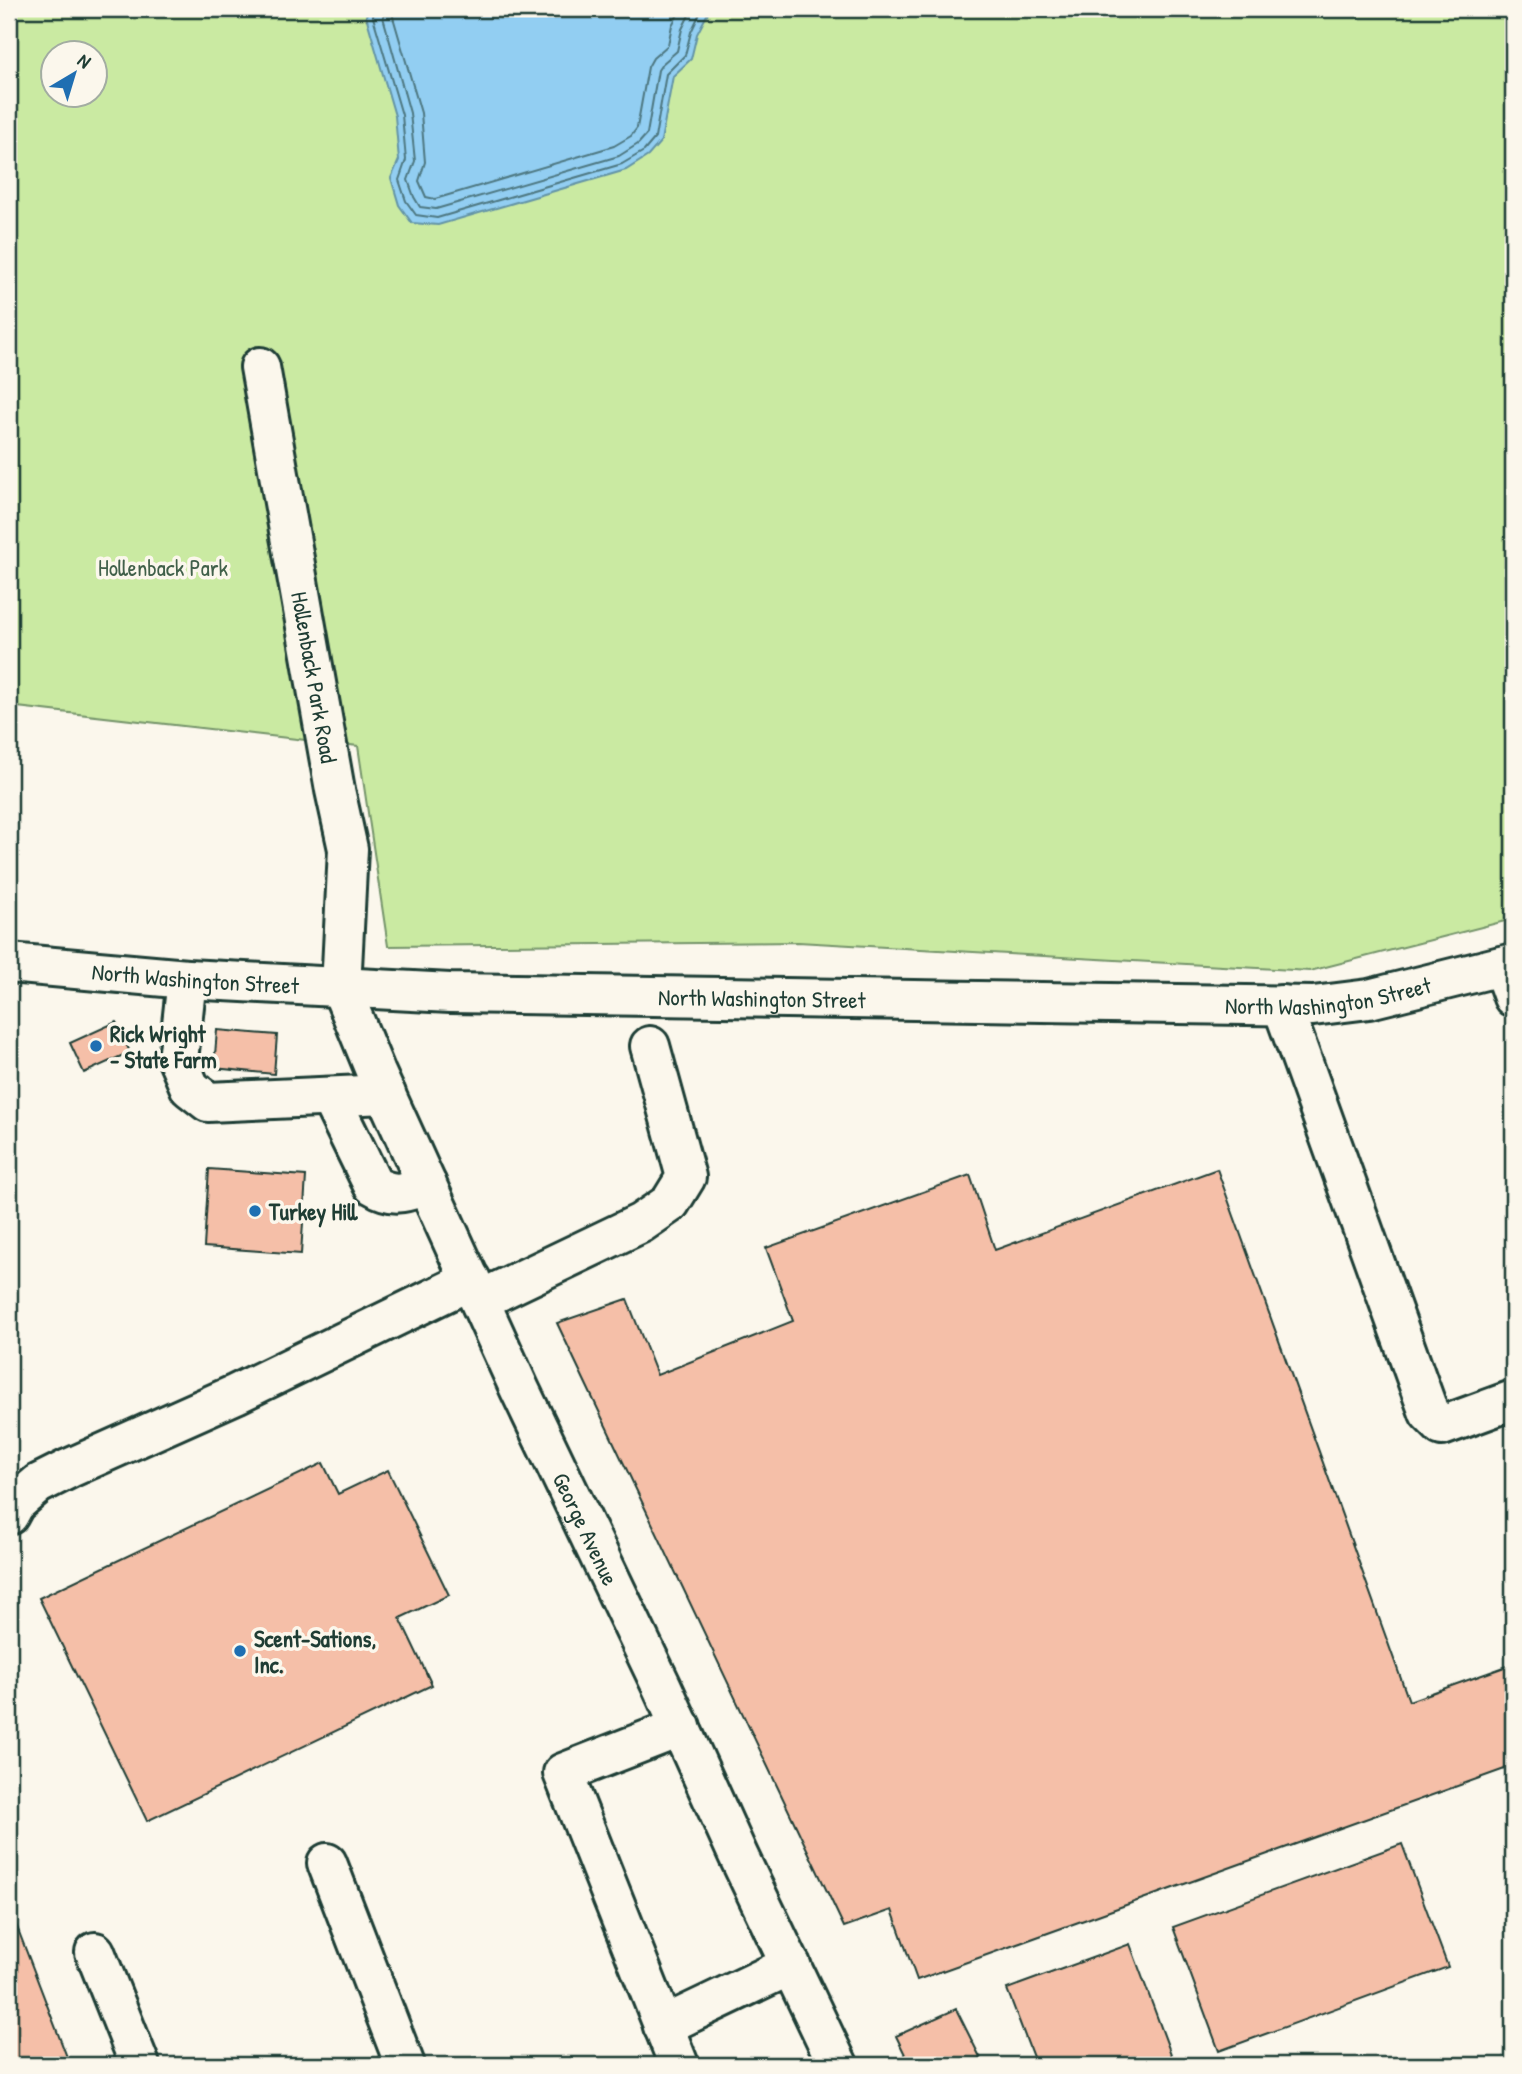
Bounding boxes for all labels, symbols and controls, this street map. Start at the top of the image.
north arrow [38,38,108,108]
text: N [72,47,96,74]
park label: Hollenback Park [98,552,229,583]
street label: Hollenback Park Road [285,589,345,765]
street label: North Washington Street [91,955,301,1000]
street label: North Washington Street [1225,968,1435,1022]
street label: North Washington Street [658,981,867,1015]
place label: Rick Wright - State Farm [110,1018,217,1075]
marker: Rick Wright - State Farm [88,1038,104,1054]
place label: Turkey Hill [268,1196,358,1228]
marker: Turkey Hill [247,1203,263,1219]
street label: George Avenue [546,1467,626,1590]
place label: Scent-Sations, Inc. [254,1623,376,1680]
marker: Scent-Sations, Inc. [232,1643,248,1659]

